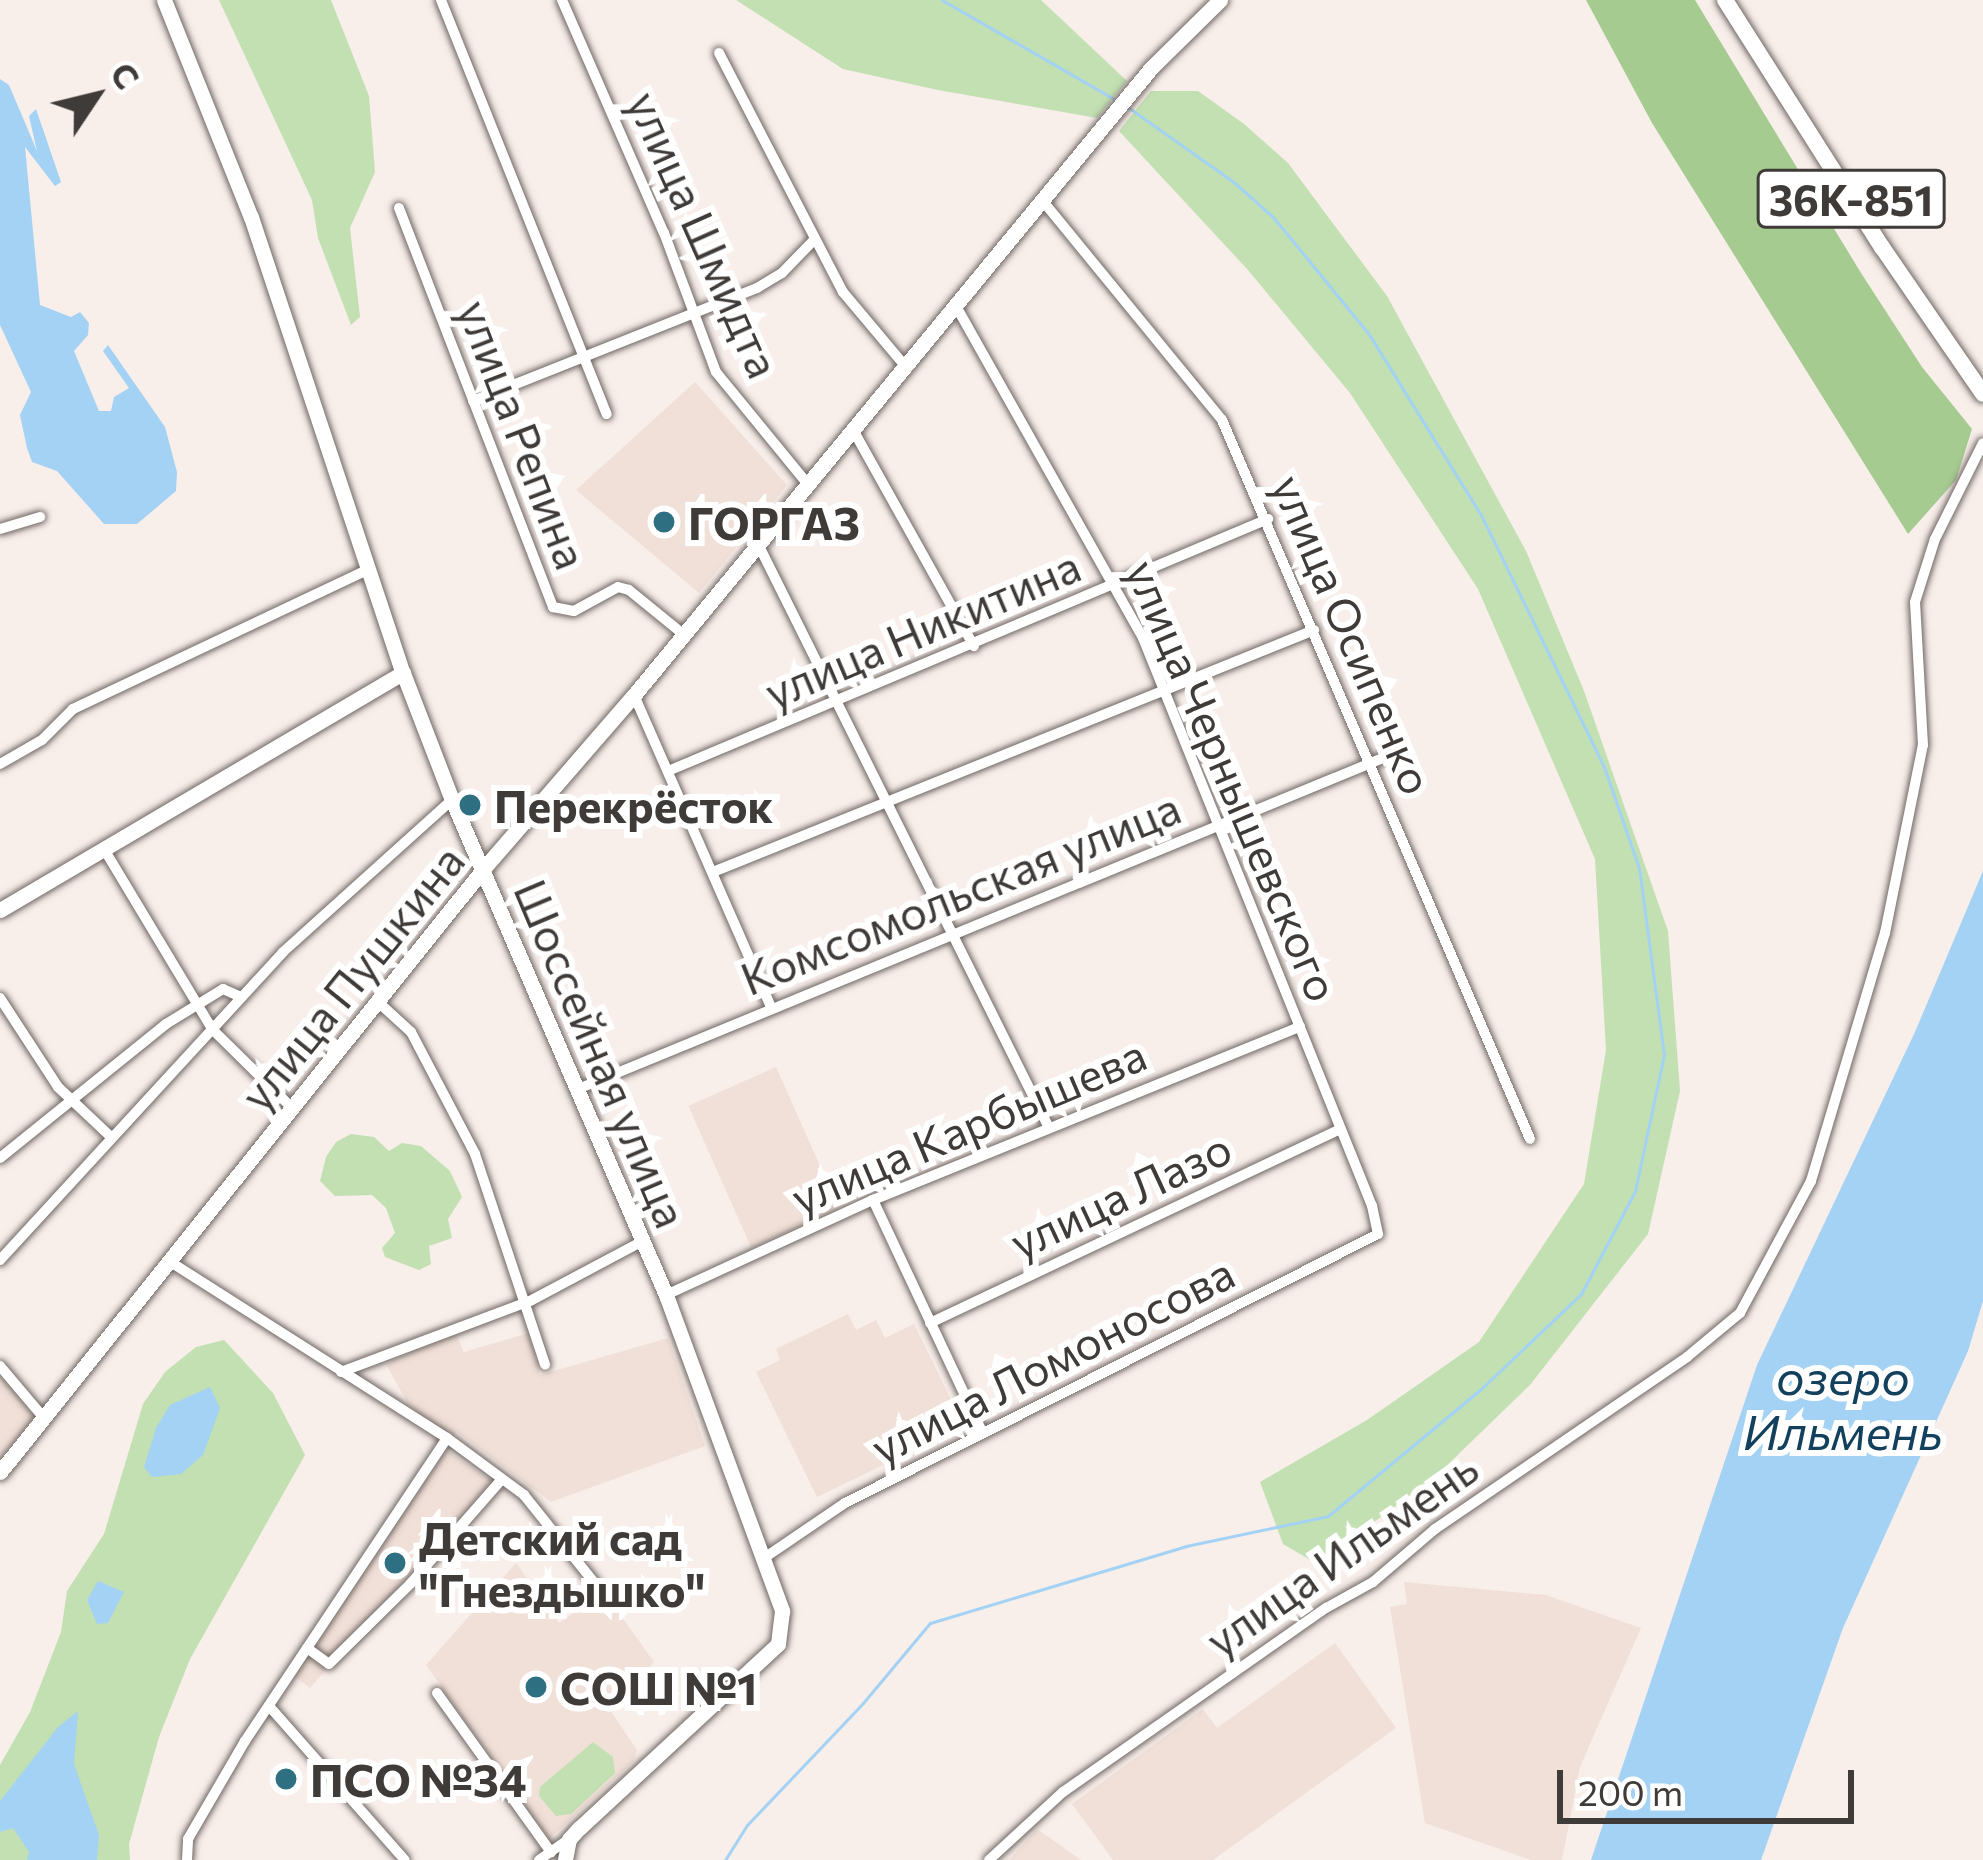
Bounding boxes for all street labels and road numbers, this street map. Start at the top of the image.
street label: улица Шмидта [618,83,792,385]
road number: 36К-851 [1755,163,1947,235]
street label: улица Репина [448,292,600,576]
street label: улица Осипенко [1262,466,1446,802]
street label: улица Никитина [756,537,1088,719]
street label: улица Чернышевского [1117,551,1351,1009]
street label: Комсомольская улица [733,779,1187,1005]
street label: улица Пушкина [228,834,474,1120]
street label: Шоссейная улица [504,871,700,1235]
street label: улица Карбышева [783,1026,1153,1224]
street label: улица Лазо [1001,1119,1239,1269]
street label: улица Ломоносова [862,1244,1242,1474]
street label: улица Ильмень [1195,1439,1487,1667]

